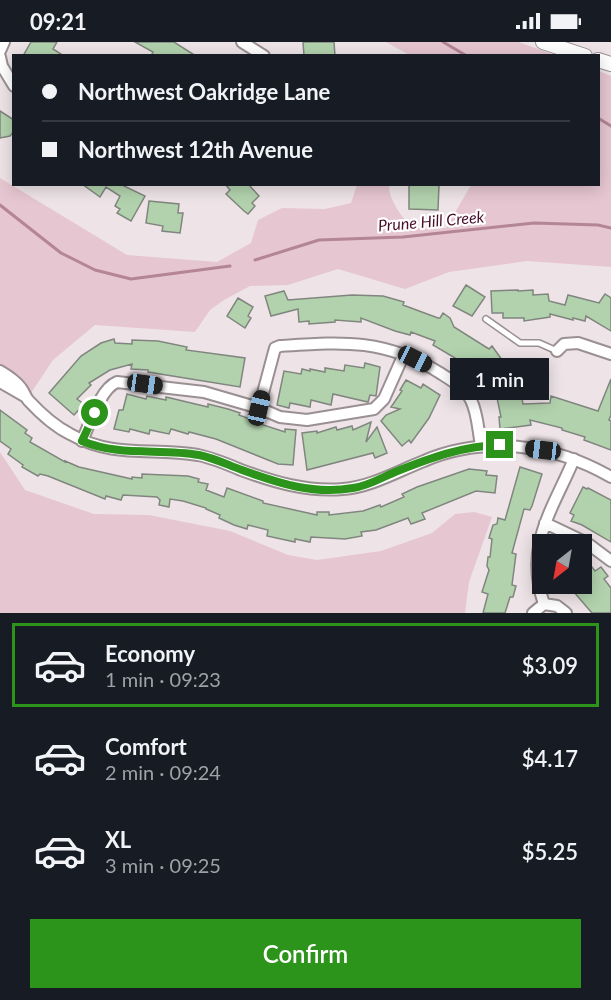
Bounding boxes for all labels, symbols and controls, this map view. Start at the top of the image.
text: 09:21 [30,8,87,35]
text: Northwest Oakridge Lane [78,78,330,105]
text: Northwest 12th Avenue [78,136,313,163]
water label: Prune Hill Creek [377,206,485,235]
car [395,343,435,375]
callout: 1 min [450,358,550,400]
text: 1 min [475,367,524,391]
car [126,373,164,395]
car [246,388,272,428]
route start [81,399,108,426]
route end [486,431,513,458]
car [524,439,562,461]
north arrow [532,534,592,594]
map controls [532,534,592,594]
icon: car [33,638,87,692]
text: Economy [105,640,195,667]
text: $3.09 [522,652,578,679]
text: 1 min · 09:23 [105,667,221,691]
icon: car [33,731,87,785]
text: Comfort [105,733,187,760]
text: $4.17 [522,745,578,772]
text: 2 min · 09:24 [105,760,221,784]
icon: car [33,824,87,878]
text: XL [105,826,131,853]
text: $5.25 [522,838,578,865]
text: 3 min · 09:25 [105,853,221,877]
button: Confirm [30,919,581,988]

